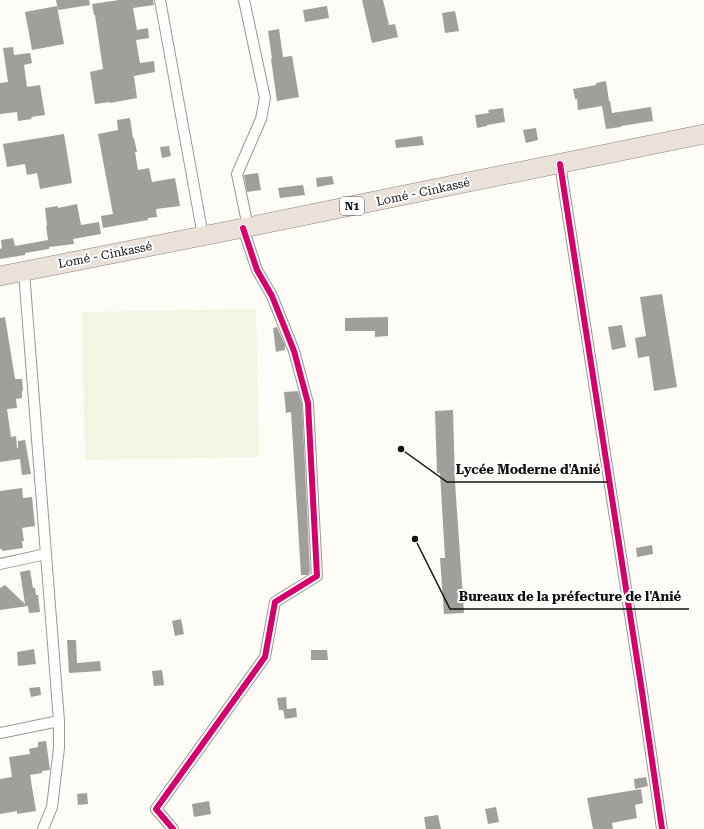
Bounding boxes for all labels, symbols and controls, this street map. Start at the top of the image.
street label: Lomé - Cinkassé [375,175,472,209]
road number: N1 [340,197,364,215]
street label: Lomé - Cinkassé [57,239,154,271]
callout: Lycée Moderne d'Anié [447,457,608,482]
text: Lycée Moderne d'Anié [456,462,601,477]
callout: Bureaux de la préfecture de l'Anié [450,584,689,609]
text: Bureaux de la préfecture de l'Anié [459,589,682,604]

